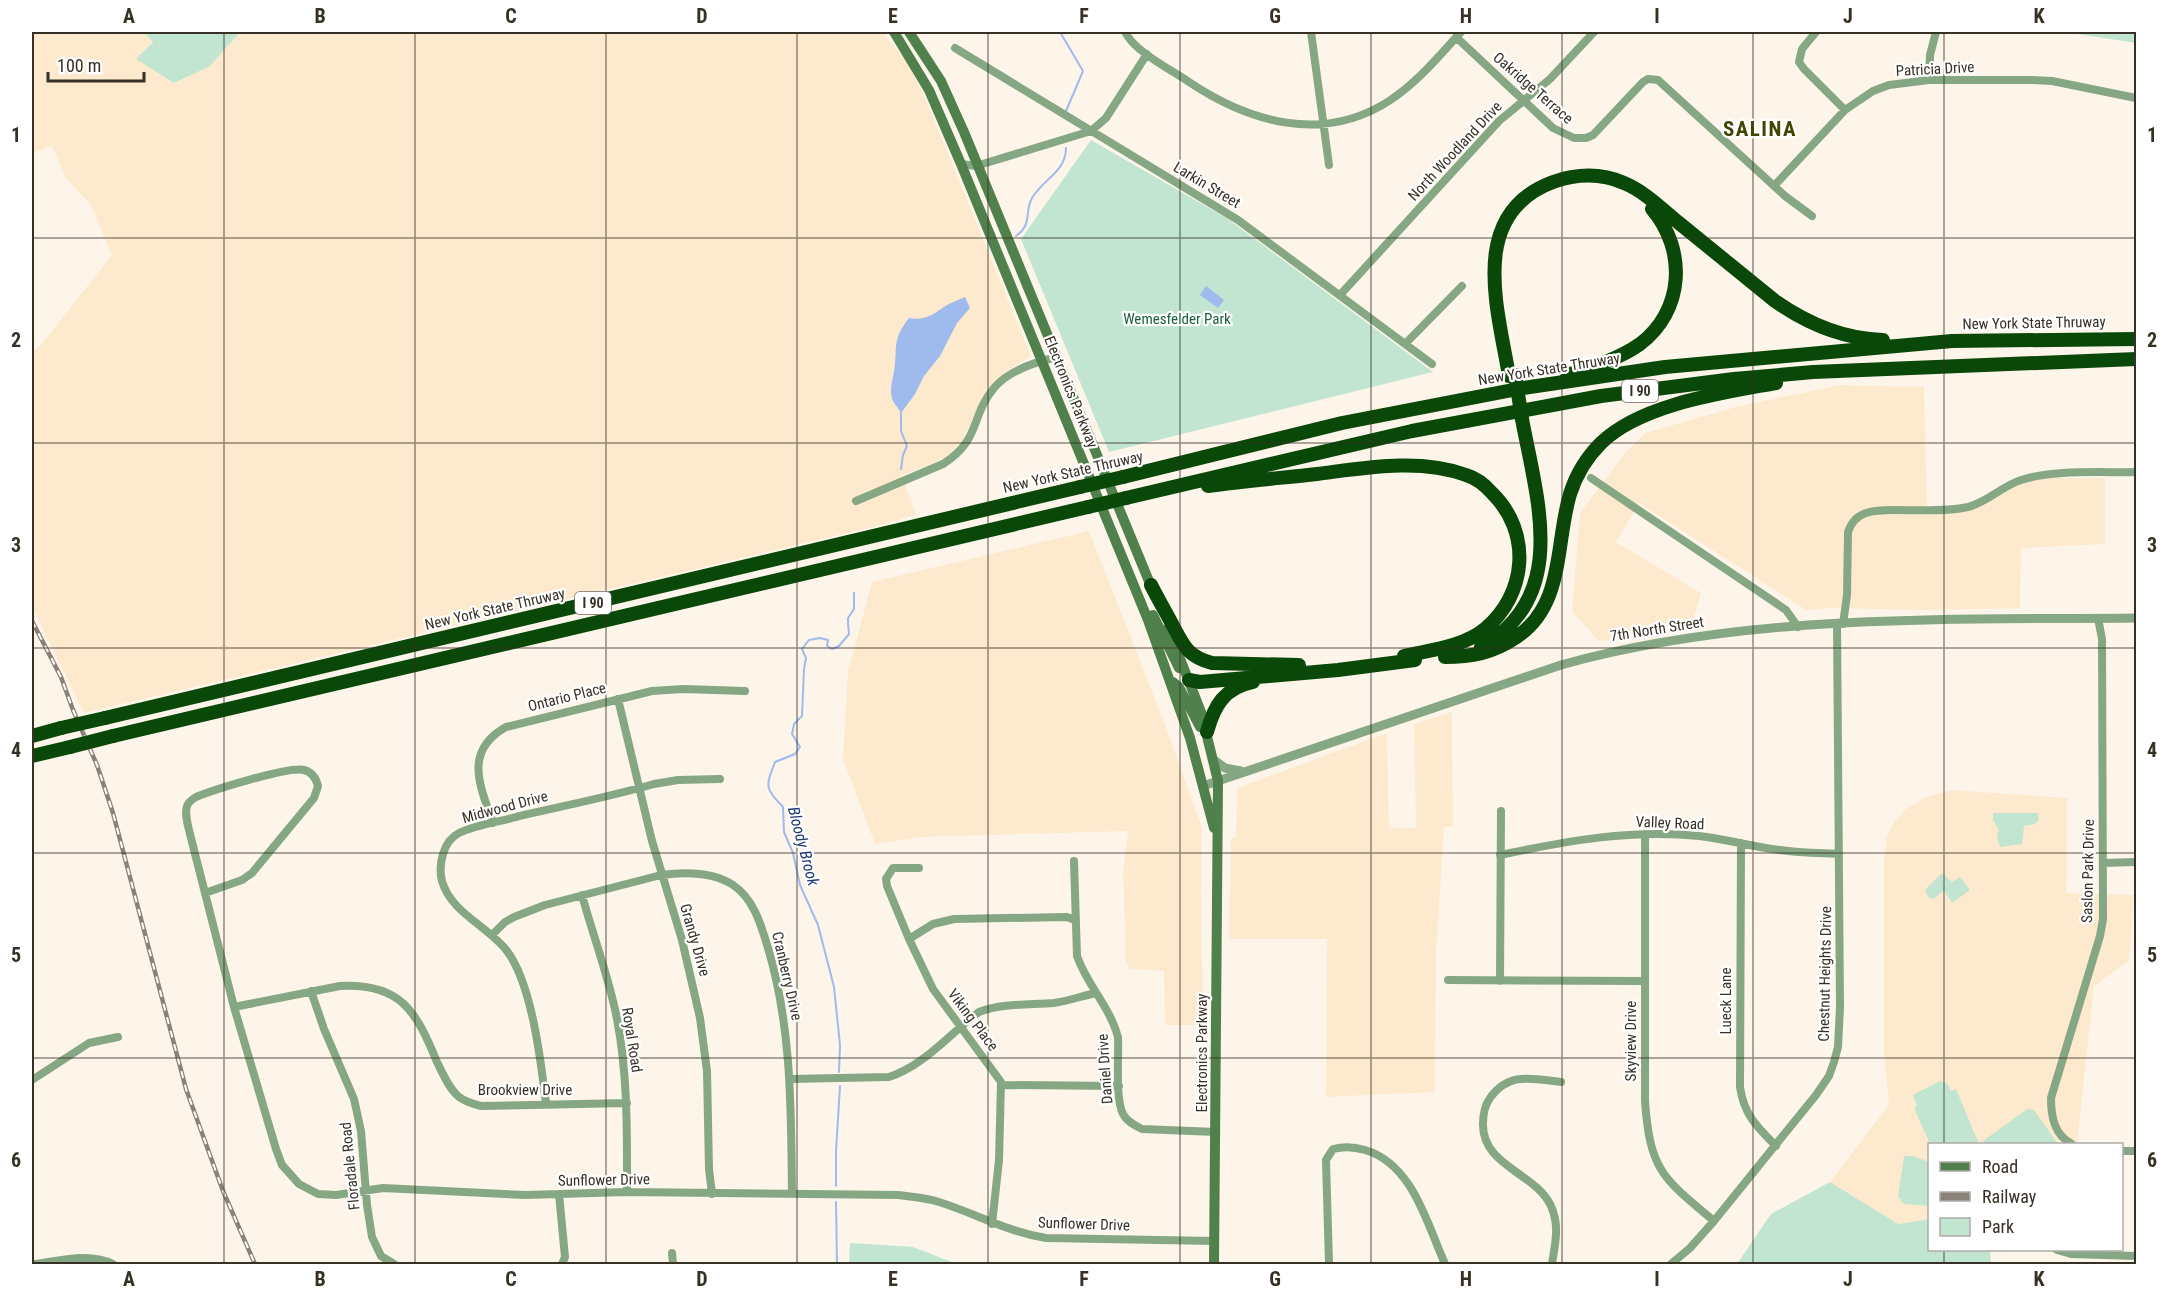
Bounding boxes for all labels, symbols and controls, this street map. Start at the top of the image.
text: A [123,4,135,28]
text: B [314,4,326,28]
text: C [505,4,517,28]
text: D [696,4,708,28]
text: E [888,4,898,28]
text: F [1079,4,1089,28]
text: G [1269,4,1281,28]
text: H [1460,4,1472,28]
text: I [1654,4,1660,28]
text: J [1843,4,1853,28]
text: K [2033,4,2045,28]
scale bar [48,45,144,83]
street label: Oakridge Terrace [1489,48,1577,128]
text: 100 m [57,55,101,76]
street label: Patricia Drive [1895,58,1975,80]
street label: North Woodland Drive [1404,98,1506,204]
district label: SALINA [1723,117,1797,141]
text: 1 [11,123,21,147]
text: 1 [2147,123,2157,147]
street label: Larkin Street [1170,158,1244,212]
park label: Wemesfelder Park [1123,310,1231,328]
street label: New York State Thruway [1962,313,2106,333]
text: 2 [11,328,21,352]
text: 2 [2147,328,2157,352]
street label: Electronics Parkway [1040,333,1102,451]
street label: New York State Thruway [1477,349,1621,389]
road number: I 90 [1622,380,1658,402]
street label: New York State Thruway [1001,447,1145,497]
text: 3 [11,533,21,557]
text: 3 [2147,533,2157,557]
street label: New York State Thruway [423,584,567,634]
road number: I 90 [575,592,611,614]
street label: 7th North Street [1609,613,1705,645]
street label: Ontario Place [526,679,608,715]
text: 4 [11,738,21,762]
text: 4 [2147,738,2157,762]
street label: Midwood Drive [460,787,550,827]
water label: Bloody Brook [784,805,823,889]
street label: Valley Road [1635,813,1705,833]
street label: Saslon Park Drive [2078,819,2098,923]
street label: Grandy Drive [676,902,714,978]
street label: Chestnut Heights Drive [1815,906,1835,1042]
street label: Cranberry Drive [768,930,806,1022]
text: 5 [11,943,21,967]
text: 5 [2147,943,2157,967]
street label: Lueck Lane [1717,968,1735,1034]
street label: Viking Place [944,985,1002,1055]
street label: Electronics Parkway [1193,994,1211,1113]
street label: Skyview Drive [1622,1001,1640,1081]
street label: Royal Road [618,1006,646,1074]
street label: Daniel Drive [1094,1033,1116,1105]
street label: Brookview Drive [478,1081,572,1099]
street label: Floradale Road [336,1121,364,1211]
legend [1928,1143,2123,1251]
text: 6 [11,1148,21,1172]
text: 6 [2147,1148,2157,1172]
text: Road [1982,1156,2018,1177]
street label: Sunflower Drive [558,1170,650,1190]
text: Railway [1982,1186,2037,1207]
street label: Sunflower Drive [1038,1213,1130,1235]
text: Park [1982,1216,2014,1237]
text: A [123,1267,135,1291]
text: B [314,1267,326,1291]
text: C [505,1267,517,1291]
text: D [696,1267,708,1291]
text: E [888,1267,898,1291]
text: F [1079,1267,1089,1291]
text: G [1269,1267,1281,1291]
text: H [1460,1267,1472,1291]
text: I [1654,1267,1660,1291]
text: J [1843,1267,1853,1291]
text: K [2033,1267,2045,1291]

